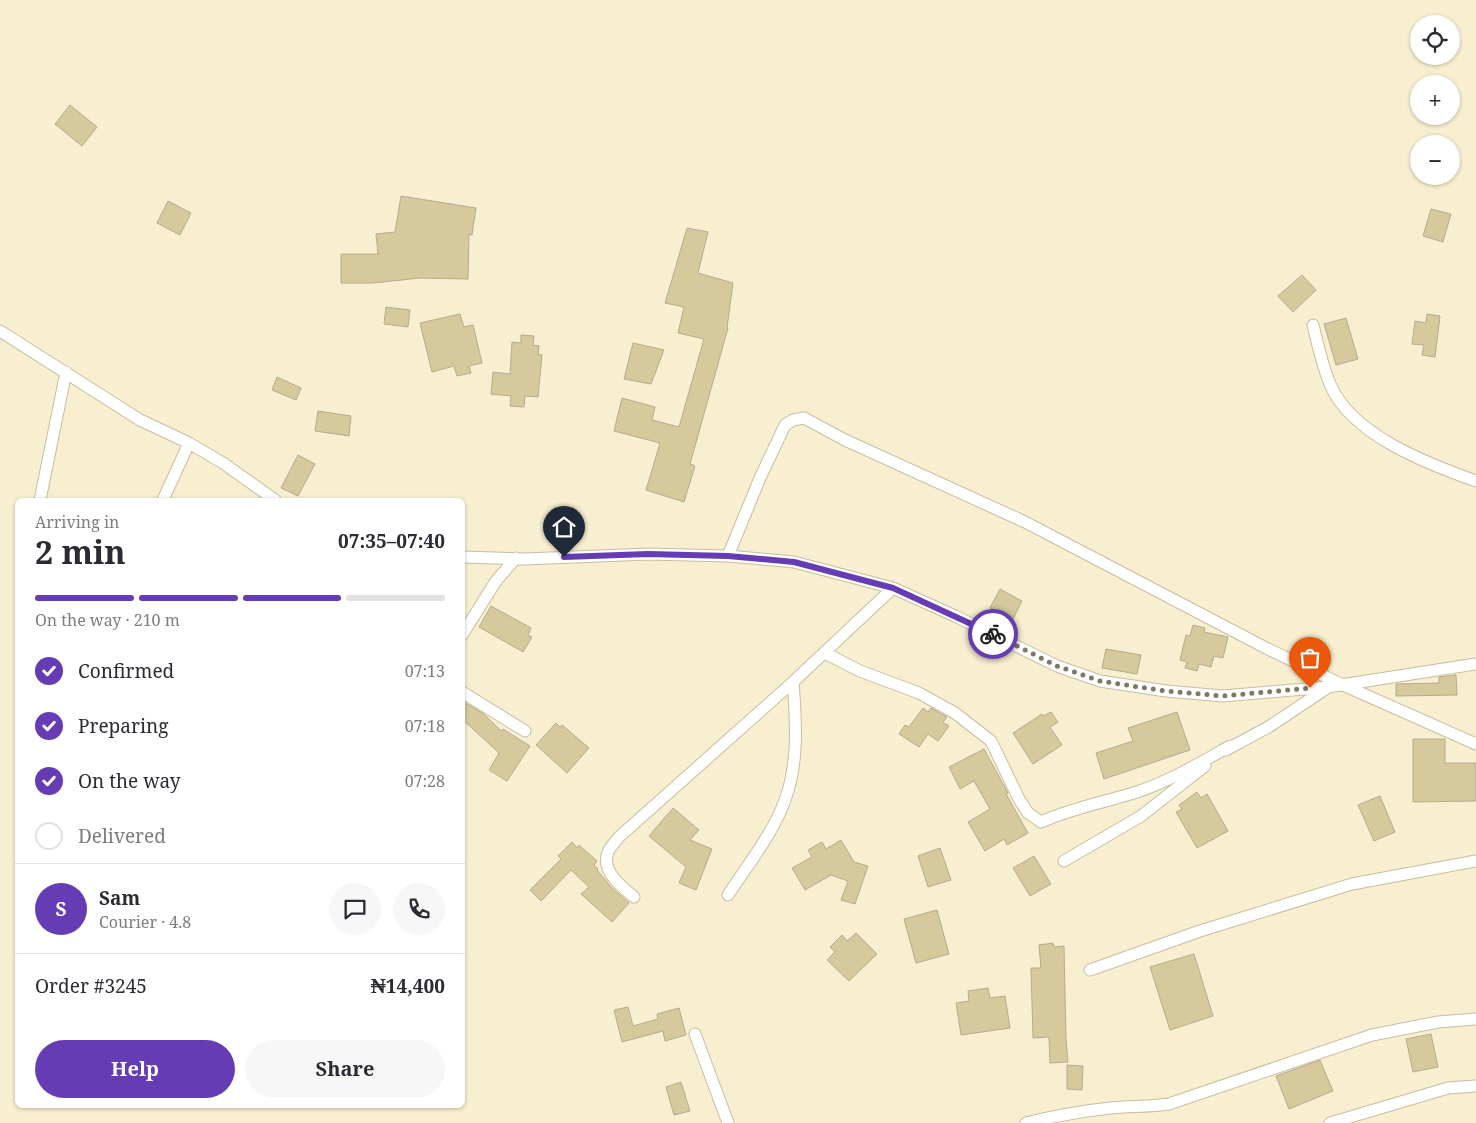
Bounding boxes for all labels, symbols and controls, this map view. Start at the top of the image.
map controls [1410,15,1460,185]
button: locate [1410,15,1460,65]
button: + [1410,75,1460,125]
button: − [1410,135,1460,185]
pin [543,506,585,557]
text: Arriving in [35,511,119,533]
icon: home [550,513,578,541]
text: 07:35–07:40 [338,528,445,554]
text: 2 min [35,530,126,573]
text: On the way · 210 m [35,609,180,631]
courier [968,609,1018,659]
icon: bike [979,620,1007,648]
pin [1289,637,1331,688]
icon: bag [1296,644,1324,672]
icon: check [35,657,63,685]
text: Confirmed [78,658,174,684]
text: 07:13 [405,660,445,682]
icon: check [35,712,63,740]
text: Preparing [78,713,168,739]
text: 07:18 [405,715,445,737]
icon: check [35,767,63,795]
text: On the way [78,768,181,794]
text: 07:28 [405,770,445,792]
text: Delivered [78,823,166,849]
button: chat [329,883,381,935]
button: phone [393,883,445,935]
text: Sam [99,885,140,911]
text: S [55,896,67,922]
text: Courier · 4.8 [99,911,191,933]
text: Order #3245 [35,973,147,999]
text: ₦14,400 [371,973,445,999]
button: Help [35,1040,235,1098]
button: Share [245,1040,445,1098]

